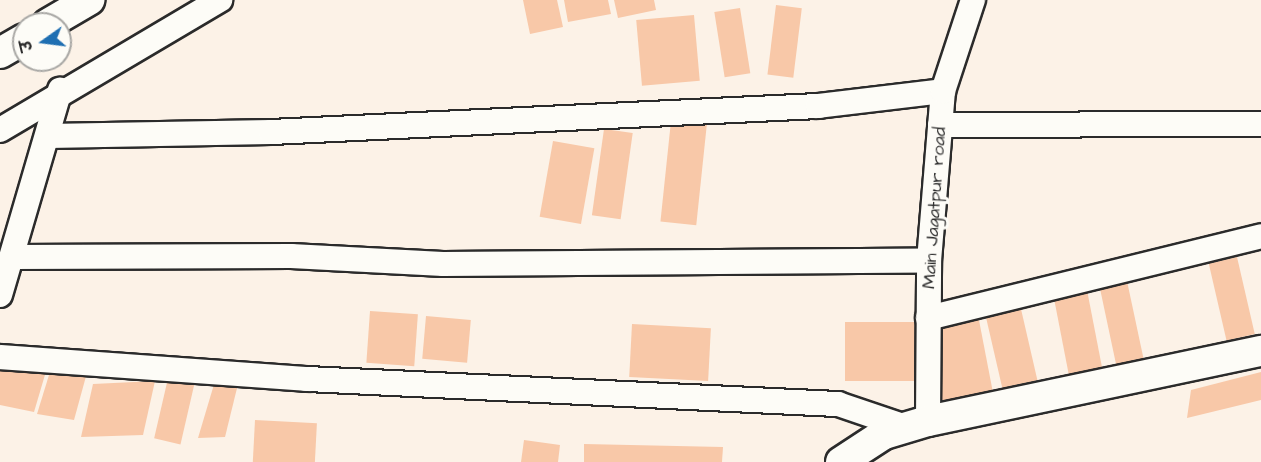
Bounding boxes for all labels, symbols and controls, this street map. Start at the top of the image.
north arrow [12,12,72,72]
text: उ [15,38,38,54]
street label: Main Jagatpur road [919,126,951,290]

